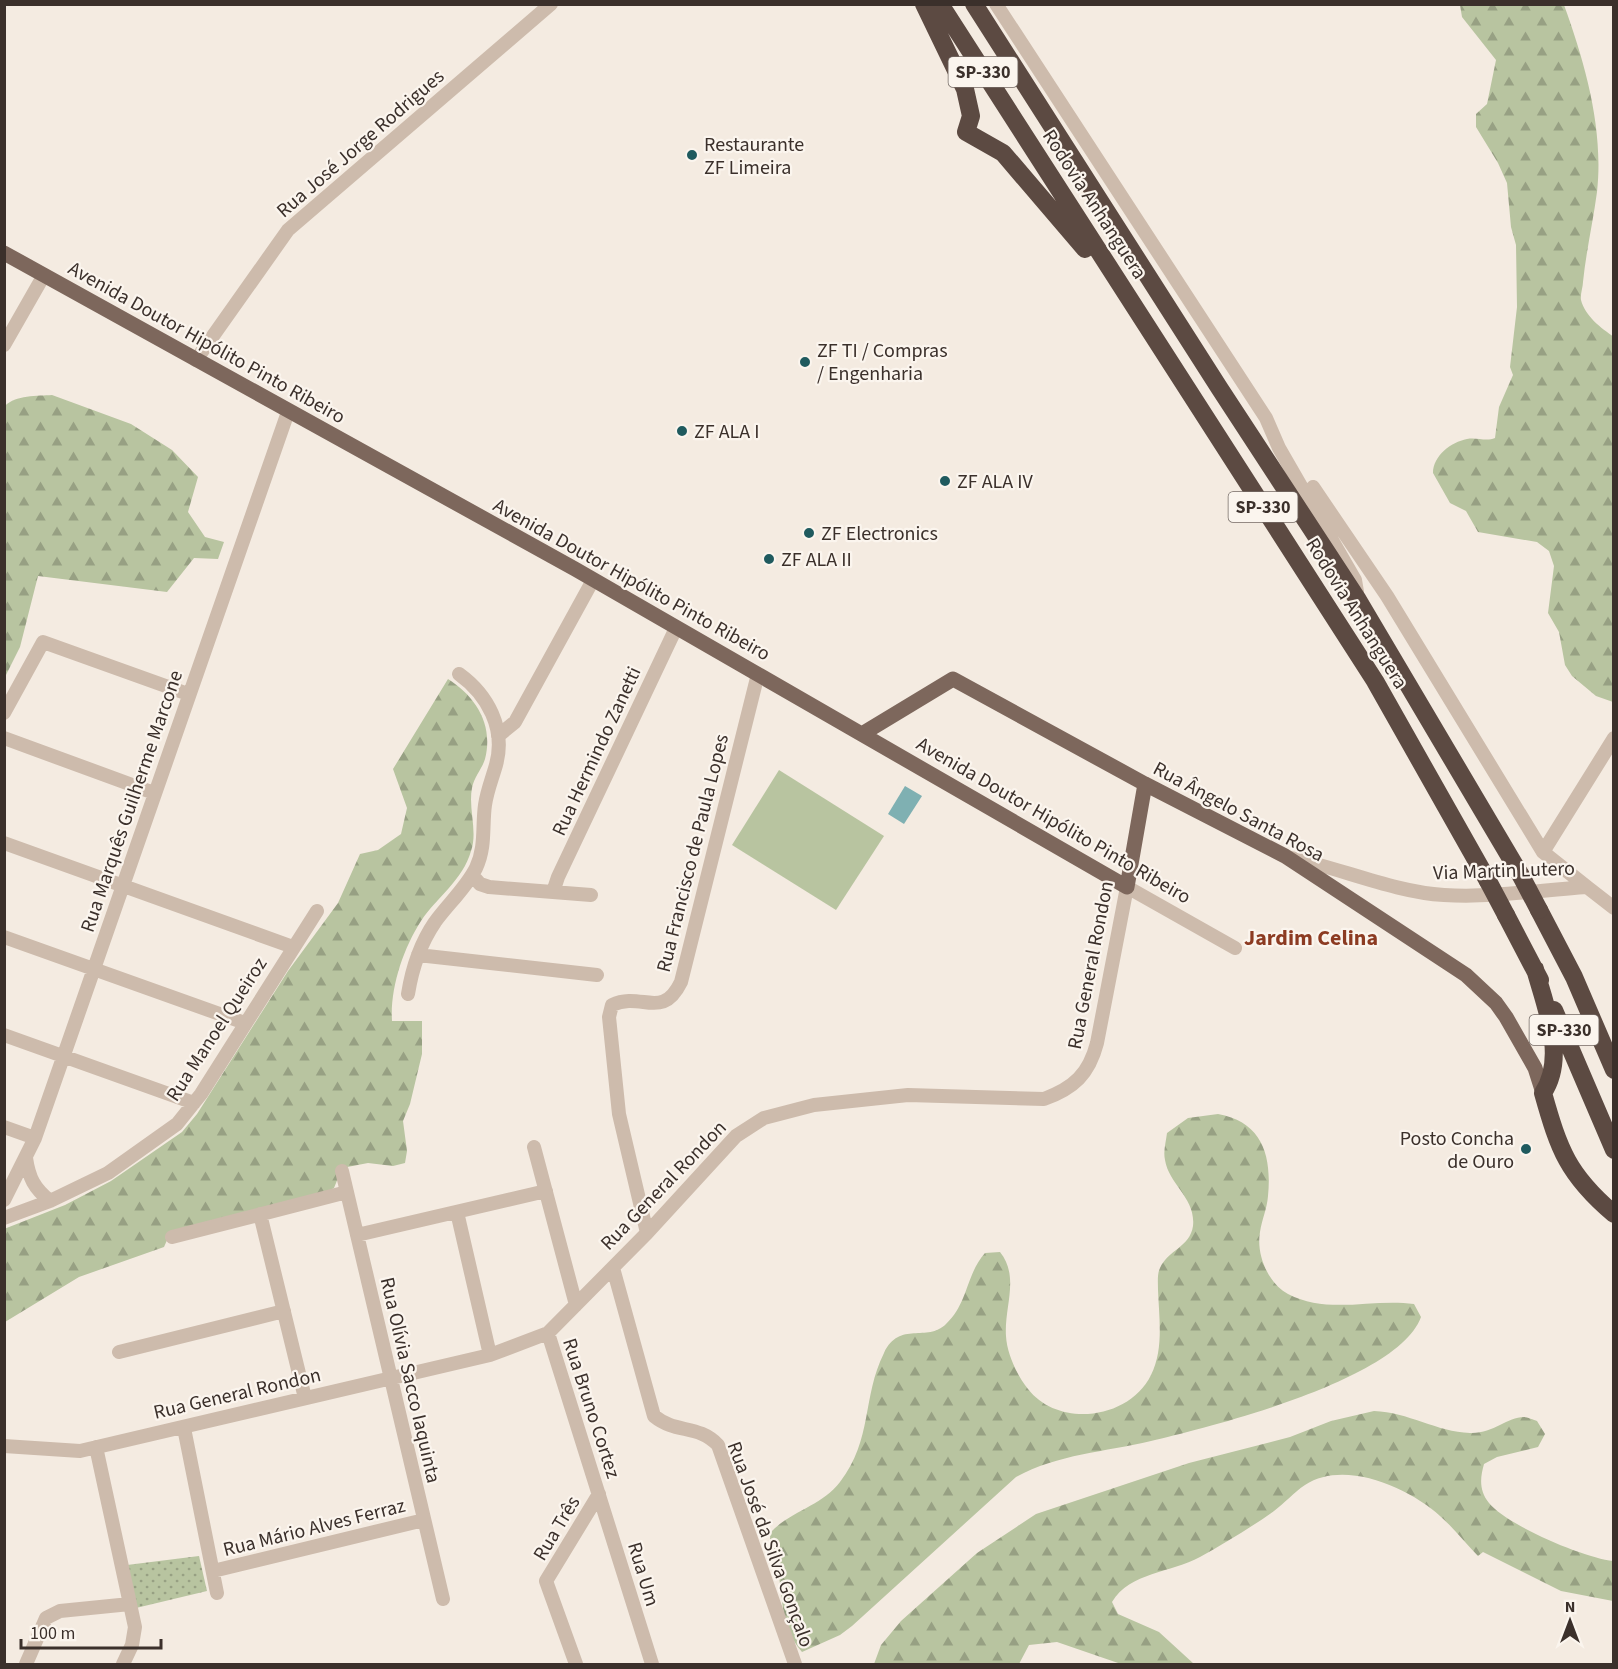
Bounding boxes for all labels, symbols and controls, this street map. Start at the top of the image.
road number: SP-330 [948,57,1018,87]
street label: Rua José Jorge Rodrigues [271,63,451,225]
street label: Rodovia Anhanguera [1035,124,1153,285]
place label: Restaurante ZF Limeira [704,131,804,182]
marker: Restaurante ZF Limeira [685,148,699,162]
street label: Avenida Doutor Hipólito Pinto Ribeiro [63,255,350,431]
place label: ZF TI / Compras / Engenharia [817,337,948,388]
marker: ZF TI / Compras / Engenharia [798,355,812,369]
place label: ZF ALA I [694,418,759,446]
marker: ZF ALA I [675,424,689,438]
place label: ZF ALA IV [957,468,1033,496]
marker: ZF ALA IV [938,474,952,488]
street label: Avenida Doutor Hipólito Pinto Ribeiro [488,492,775,668]
road number: SP-330 [1228,492,1298,522]
place label: ZF Electronics [821,520,938,548]
marker: ZF Electronics [802,526,816,540]
street label: Rodovia Anhanguera [1298,533,1414,694]
place label: ZF ALA II [781,546,852,574]
marker: ZF ALA II [762,552,776,566]
street label: Rua Hermindo Zanetti [545,662,648,841]
street label: Rua Marquês Guilherme Marcone [74,667,190,936]
street label: Rua Francisco de Paula Lopes [650,731,736,975]
street label: Avenida Doutor Hipólito Pinto Ribeiro [911,731,1196,911]
street label: Rua Ângelo Santa Rosa [1148,755,1329,869]
street label: Via Martin Lutero [1433,855,1575,887]
street label: Rua General Rondon [1061,879,1121,1052]
district label: Jardim Celina [1244,922,1378,954]
street label: Rua Manoel Queiroz [160,952,274,1107]
road number: SP-330 [1530,1015,1598,1045]
street label: Rua General Rondon [594,1114,733,1257]
place label: Posto Concha de Ouro [1400,1125,1514,1176]
marker: Posto Concha de Ouro [1519,1142,1533,1156]
street label: Rua Olívia Sacco Iaquinta [373,1274,447,1486]
street label: Rua Bruno Cortez [555,1335,627,1482]
street label: Rua General Rondon [151,1361,324,1427]
street label: Rua José da Silva Gonçalo [720,1438,820,1651]
street label: Rua Três [527,1491,587,1566]
street label: Rua Mário Alves Ferraz [220,1492,408,1564]
street label: Rua Um [620,1539,666,1610]
north arrow [1540,1591,1600,1651]
text: N [1565,1596,1575,1618]
scale bar [21,1612,160,1650]
text: 100 m [30,1621,75,1646]

